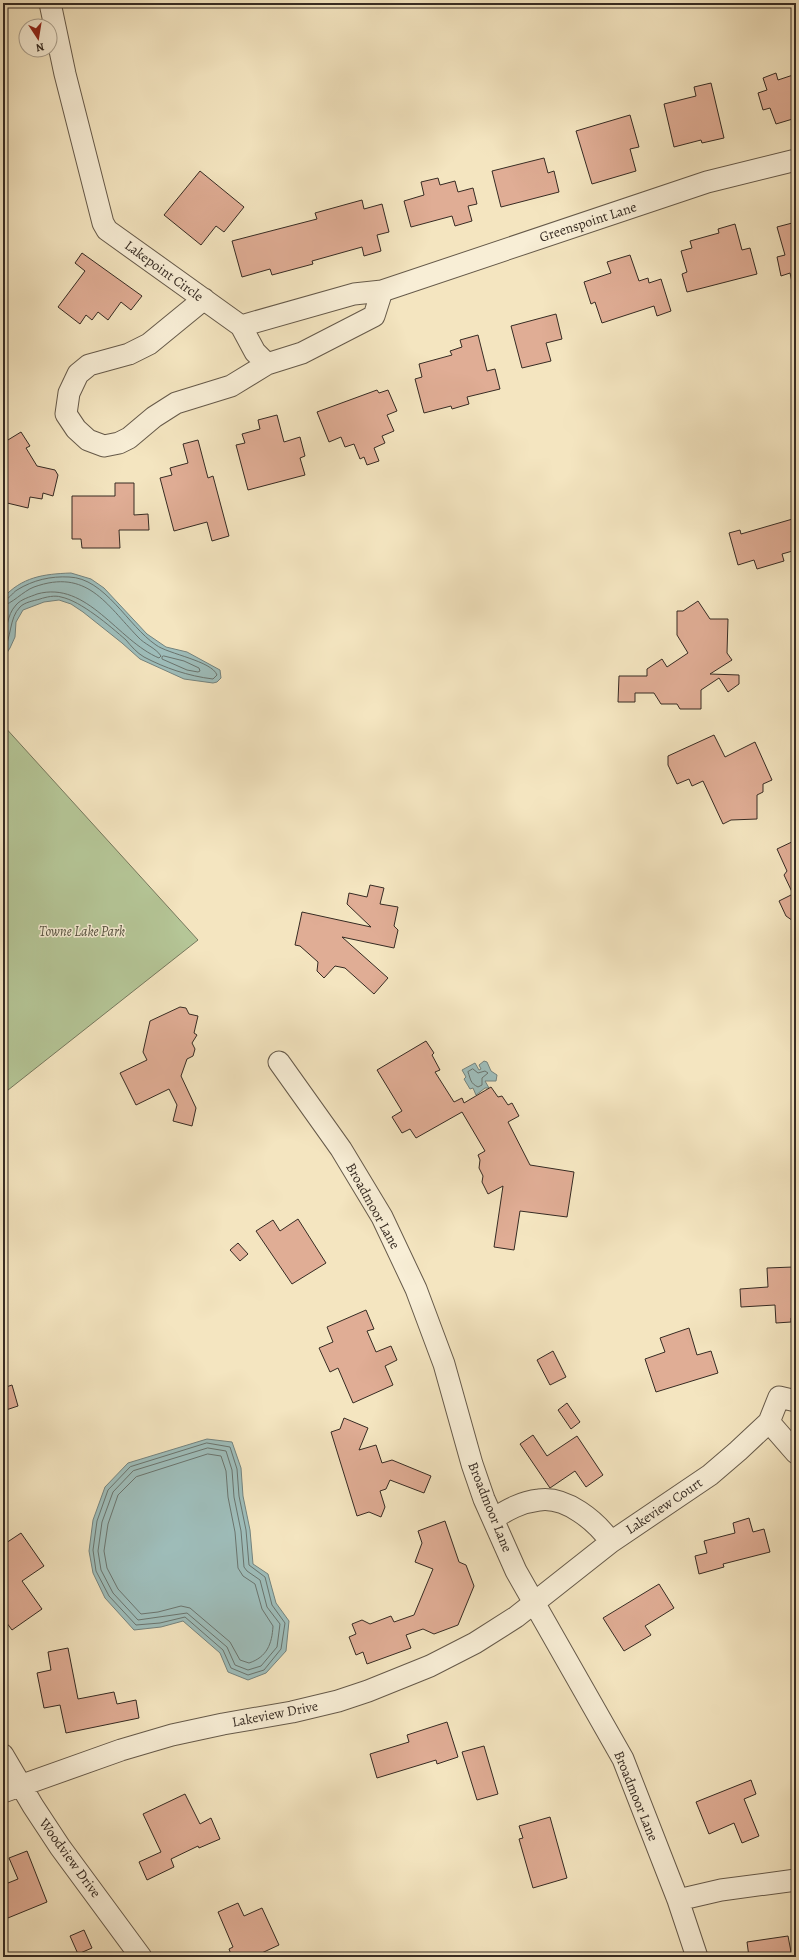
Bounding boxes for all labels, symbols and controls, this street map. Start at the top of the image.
north arrow [18,18,58,58]
text: N [34,39,45,55]
street label: Greenspoint Lane [537,197,639,247]
street label: Lakepoint Circle [121,236,207,306]
park label: Towne Lake Park [39,922,125,941]
street label: Broadmoor Lane [341,1160,405,1252]
street label: Broadmoor Lane [463,1459,517,1555]
street label: Lakeview Court [622,1473,706,1539]
street label: Lakeview Drive [230,1696,320,1732]
street label: Broadmoor Lane [609,1748,663,1844]
street label: Woodview Drive [34,1814,105,1902]

